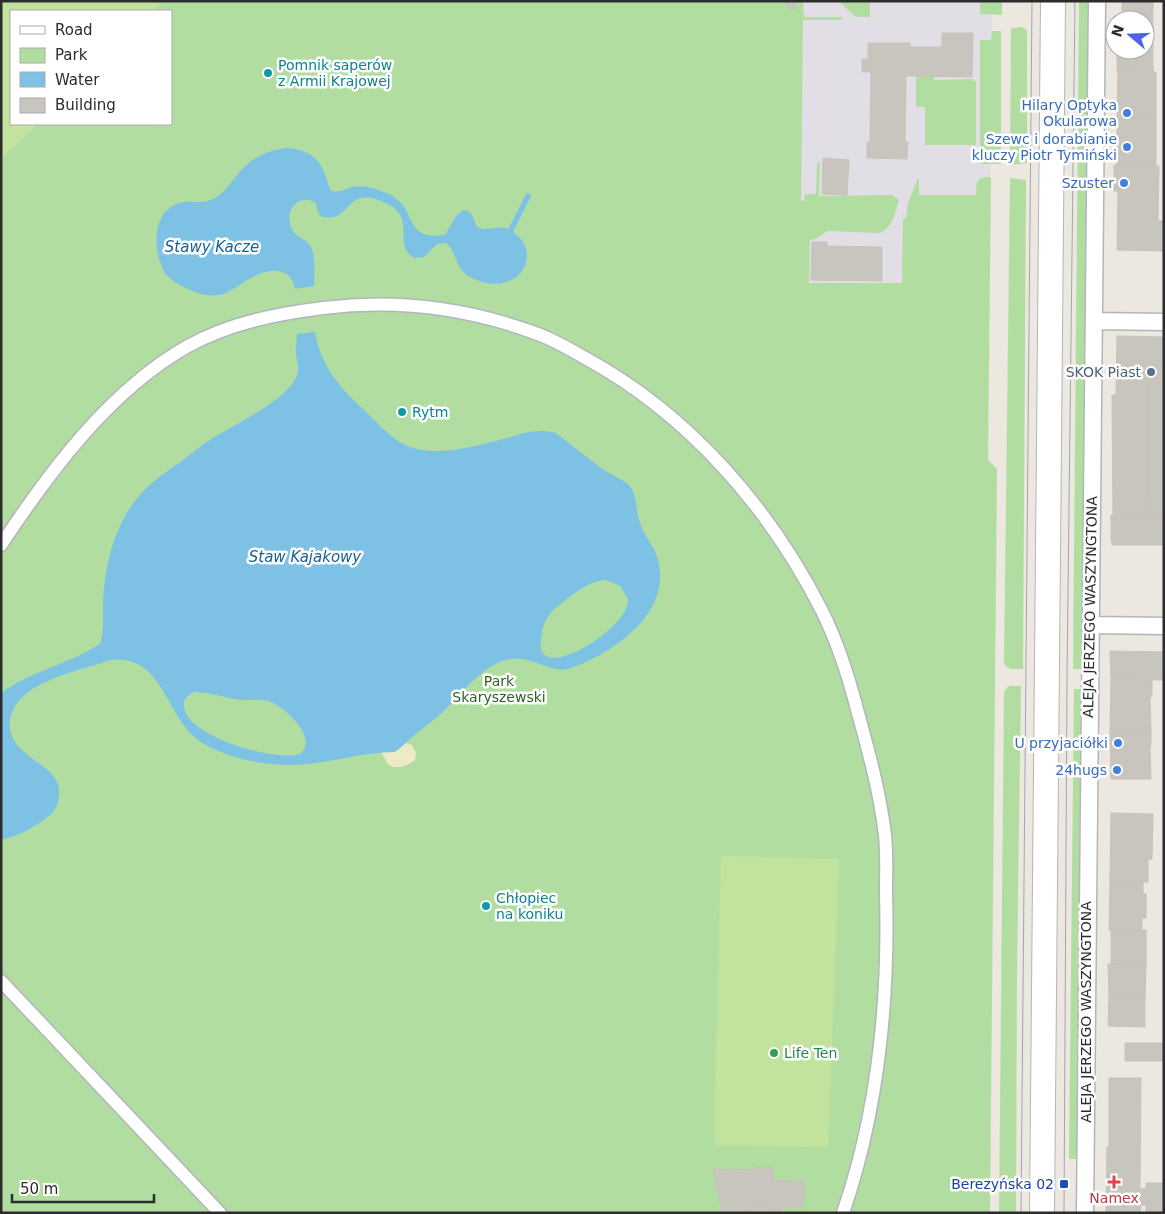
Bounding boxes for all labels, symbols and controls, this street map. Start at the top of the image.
legend [10,10,172,125]
north arrow [1105,10,1155,60]
text: Road [55,21,93,39]
text: N [1108,23,1127,39]
text: Park [55,46,88,64]
place label: Pomnik saperów z Armii Krajowej [278,57,392,89]
marker: Pomnik saperów z Armii Krajowej [262,67,274,79]
text: Water [55,71,100,89]
text: Building [55,96,116,114]
place label: Hilary Optyka Okularowa [1022,97,1117,129]
marker: Hilary Optyka Okularowa [1121,107,1133,119]
place label: Szewc i dorabianie kluczy Piotr Tymiński [972,131,1117,163]
marker: Szewc i dorabianie kluczy Piotr Tymiński [1121,141,1133,153]
place label: Szuster [1062,175,1114,191]
marker: Szuster [1118,177,1130,189]
water label: Stawy Kacze [165,238,259,256]
place label: SKOK Piast [1066,364,1142,380]
marker: SKOK Piast [1145,366,1157,378]
place label: Rytm [412,404,448,420]
marker: Rytm [396,406,408,418]
street label: ALEJA JERZEGO WASZYNGTONA [1080,496,1100,718]
water label: Staw Kajakowy [249,548,362,566]
park label: Park Skaryszewski [452,673,546,705]
place label: U przyjaciółki [1014,735,1108,751]
marker: U przyjaciółki [1112,737,1124,749]
place label: 24hugs [1055,762,1107,778]
marker: 24hugs [1111,764,1123,776]
place label: Chłopiec na koniku [496,890,563,922]
marker: Chłopiec na koniku [480,900,492,912]
street label: ALEJA JERZEGO WASZYNGTONA [1078,901,1094,1123]
place label: Life Ten [784,1045,837,1061]
marker: Life Ten [768,1047,780,1059]
scale bar [12,1172,155,1204]
place label: Berezyńska 02 [951,1176,1054,1192]
marker: Namex [1108,1176,1120,1188]
marker: Berezyńska 02 [1058,1178,1070,1190]
text: 50 m [20,1180,58,1198]
place label: Namex [1089,1190,1139,1206]

